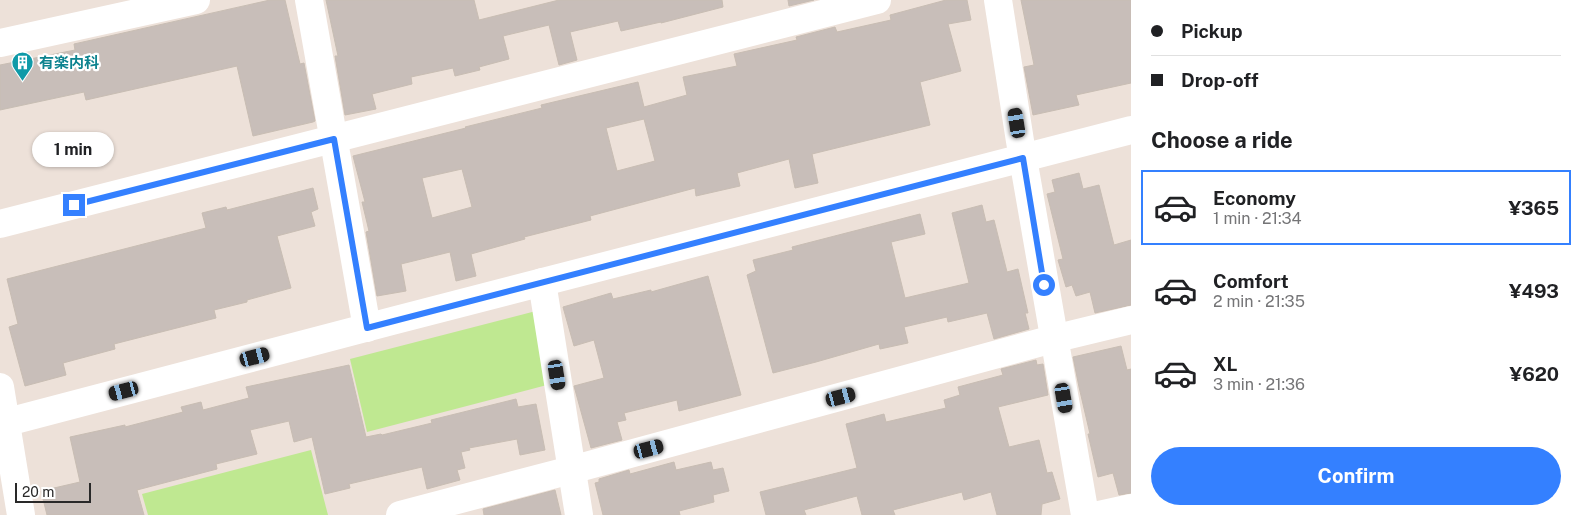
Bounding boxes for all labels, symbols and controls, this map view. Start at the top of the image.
text: Pickup [1181,20,1243,42]
building icon: 有楽内科 [11,51,35,82]
place label: 有楽内科 [39,54,99,71]
text: Drop-off [1181,69,1258,91]
car [1007,107,1026,139]
text: Choose a ride [1151,127,1293,153]
callout: 1 min [33,132,115,168]
text: 1 min [54,140,92,159]
icon: car [1153,185,1198,230]
text: Economy [1213,187,1296,209]
route end [63,194,85,216]
text: ¥365 [1509,197,1559,219]
text: 1 min · 21:34 [1213,209,1302,228]
icon: car [1153,268,1198,313]
text: Comfort [1213,270,1289,292]
route start [1033,274,1055,296]
text: ¥493 [1509,280,1559,302]
text: 2 min · 21:35 [1213,292,1305,311]
car [238,346,271,368]
icon: car [1153,351,1198,396]
text: XL [1213,353,1238,375]
car [547,359,566,391]
text: ¥620 [1510,363,1559,385]
text: 3 min · 21:36 [1213,375,1305,394]
car [107,380,140,402]
car [1054,382,1073,414]
car [824,386,857,408]
car [632,438,665,460]
button: Confirm [1151,447,1561,505]
scale bar [15,480,91,503]
text: 20 m [22,484,54,500]

